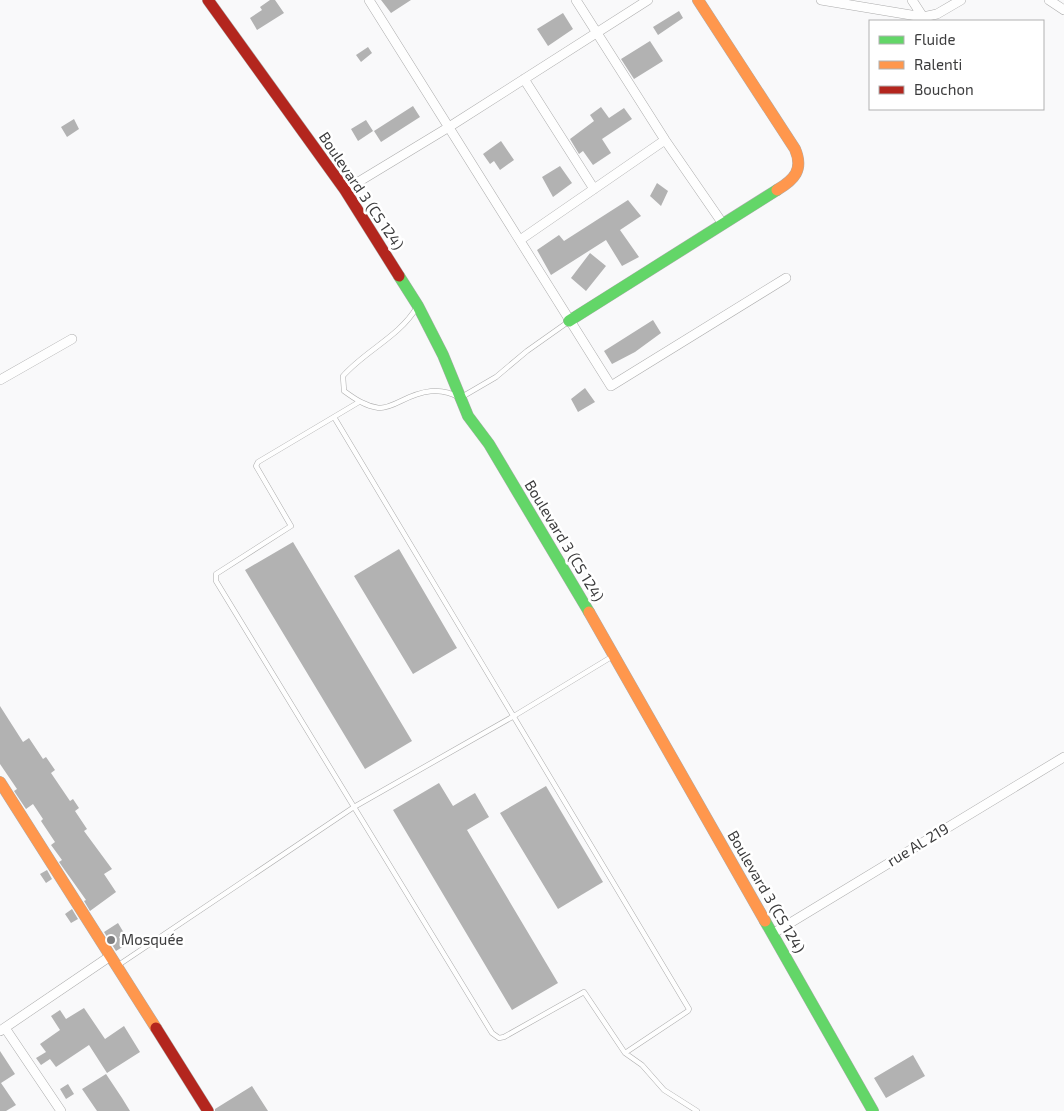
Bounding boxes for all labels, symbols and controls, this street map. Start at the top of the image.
legend [869,20,1044,110]
text: Fluide [914,30,955,48]
text: Ralenti [914,55,962,73]
text: Bouchon [914,80,974,98]
street label: Boulevard 3 (CS 124) [316,128,408,253]
street label: Boulevard 3 (CS 124) [521,477,608,604]
street label: rue AL 219 [883,819,952,870]
street label: Boulevard 3 (CS 124) [724,827,809,956]
place label: Mosquée [121,930,184,948]
marker: Mosquée [105,934,117,946]

